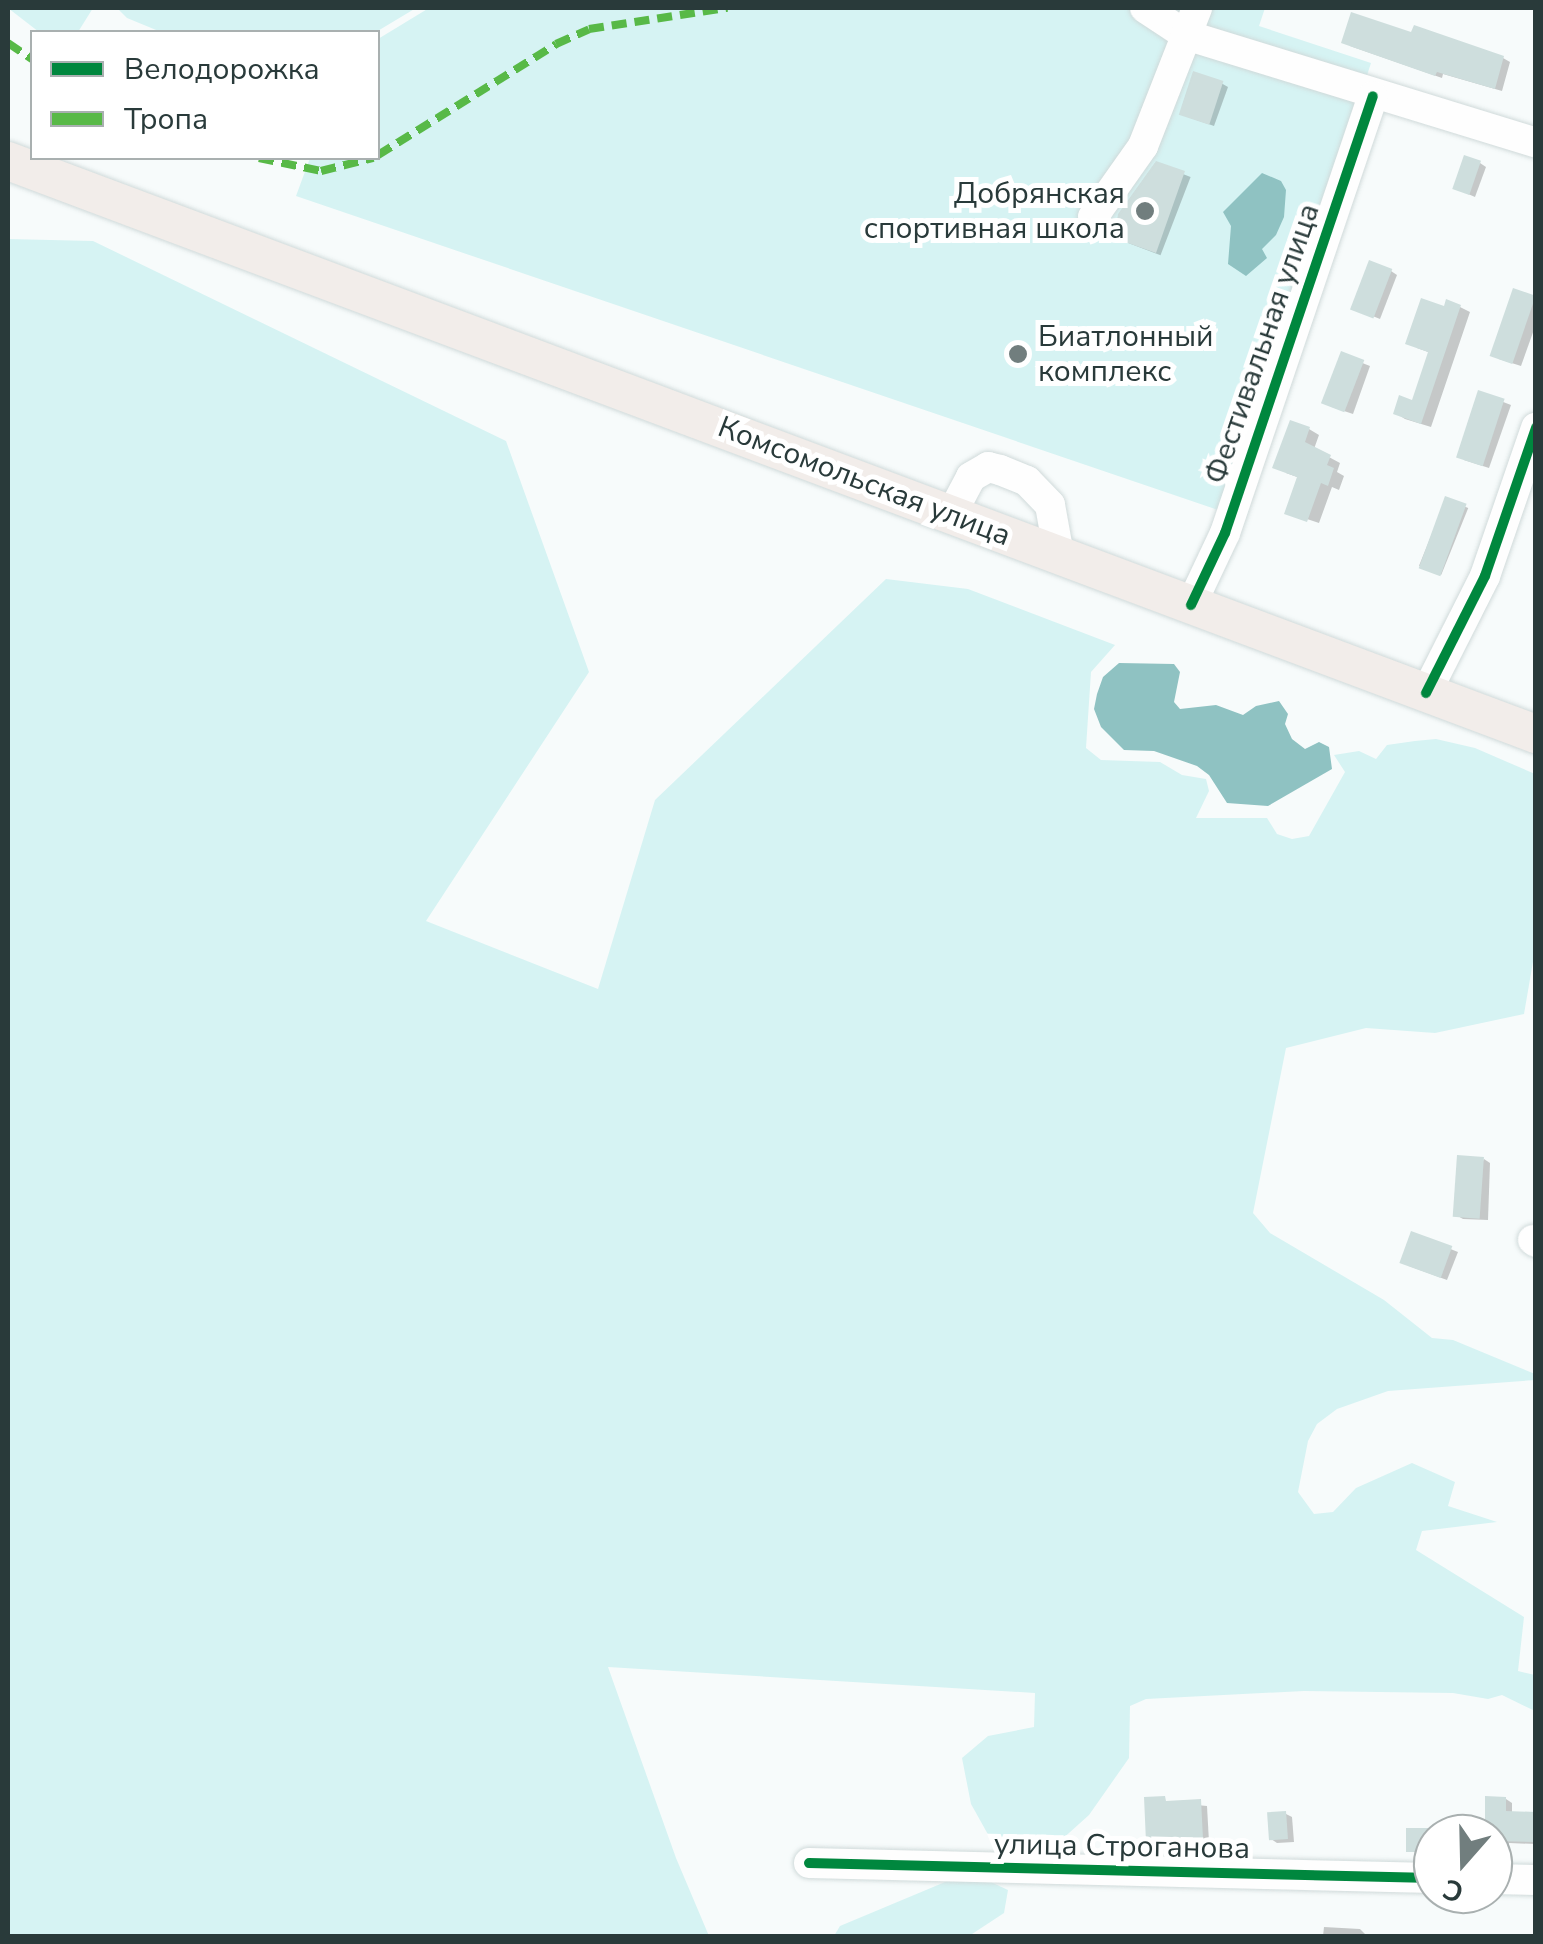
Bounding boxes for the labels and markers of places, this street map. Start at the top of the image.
place label: Добрянская спортивная школа [864,176,1125,246]
marker: Добрянская спортивная школа [1134,200,1156,222]
place label: Биатлонный комплекс [1038,319,1214,390]
marker: Биатлонный комплекс [1007,343,1029,365]

